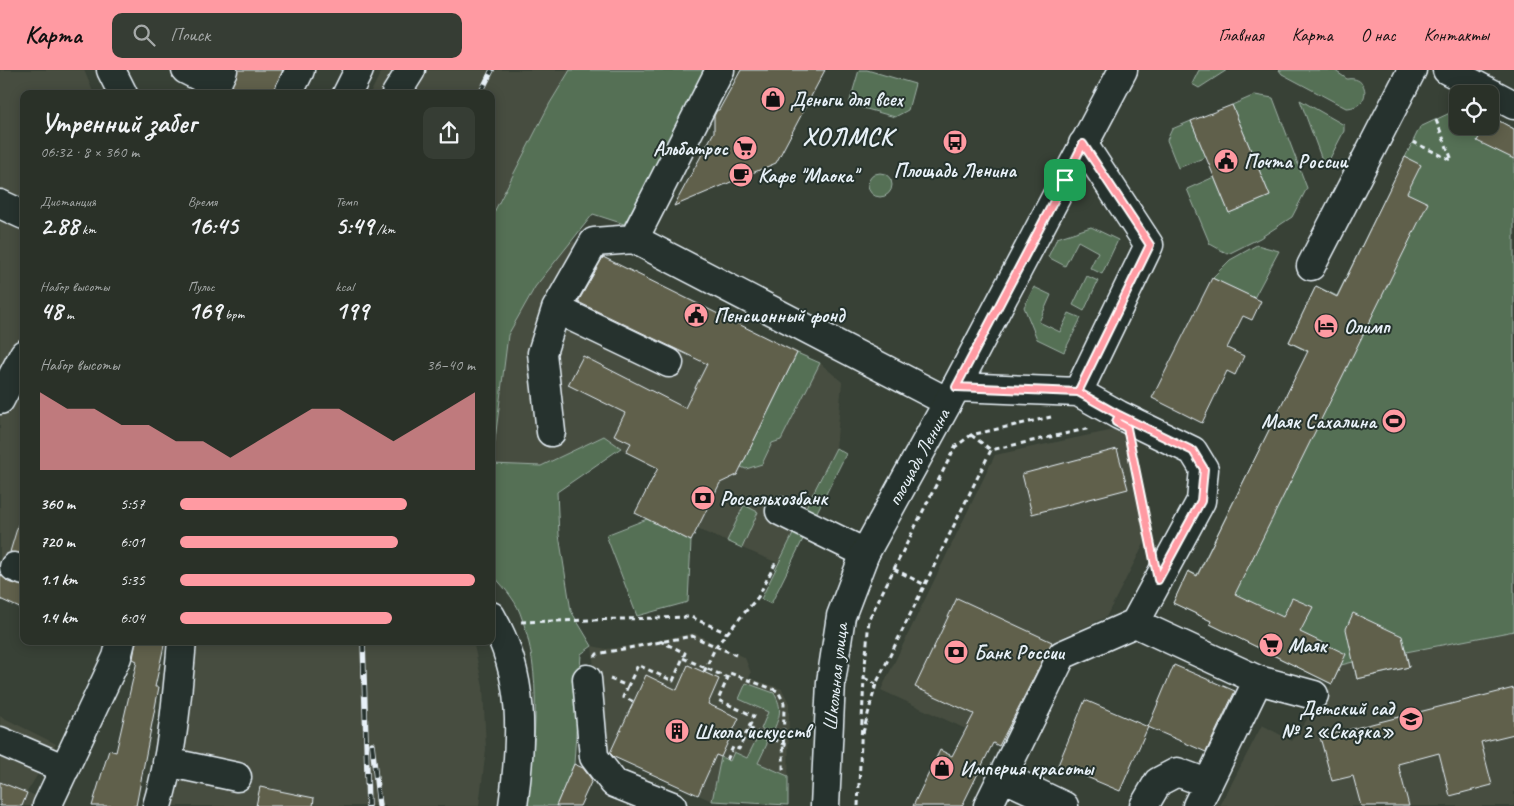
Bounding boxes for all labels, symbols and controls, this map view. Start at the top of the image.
search box [112,13,462,58]
text: Карта [25,20,82,50]
icon: search [130,21,158,49]
text: Поиск [170,23,210,47]
text: Главная [1219,24,1264,46]
text: Карта [1292,24,1333,46]
text: О нас [1361,24,1396,46]
text: Контакты [1424,24,1489,46]
map controls [1449,85,1499,135]
button: locate [1449,85,1499,135]
shop icon: Деньги для всех [760,86,786,112]
place label: Деньги для всех [790,87,904,112]
text: Утренний забег [40,105,196,140]
button: share [423,107,475,159]
district label: ХОЛМСК [803,121,898,153]
bus stop icon: Площадь Ленина [942,129,968,155]
supermarket icon: Альбатрос [732,135,758,161]
place label: Альбатрос [653,136,729,161]
text: 06:32 · 8 × 360 m [40,142,139,162]
public building icon: Почта России [1213,148,1239,174]
place label: Почта России [1244,149,1349,174]
place label: Площадь Ленина [894,158,1017,183]
pin [1044,159,1086,201]
cafe icon: Кафе "Маока" [728,162,754,188]
place label: Кафе "Маока" [758,163,862,188]
icon: arrive [1051,166,1079,194]
text: Дистанция [40,193,96,210]
text: Время [188,193,217,210]
text: Темп [335,193,358,210]
text: 2.88 [40,210,79,242]
text: 16:45 [188,210,238,242]
text: 5:49 [335,210,373,242]
text: km [79,221,96,238]
text: /km [373,221,395,238]
text: Набор высоты [40,278,109,295]
text: Пульс [188,278,215,295]
text: kcal [335,278,354,295]
text: 48 [40,295,63,327]
text: 169 [188,295,222,327]
text: 199 [335,295,368,327]
public building icon: Пенсионный фонд [683,302,709,328]
place label: Пенсионный фонд [714,303,846,328]
text: m [63,306,74,323]
text: bpm [222,306,244,323]
hotel icon: Олимп [1313,313,1339,339]
place label: Олимп [1344,314,1391,339]
text: Набор высоты [40,355,119,375]
text: 36–40 m [426,355,475,375]
street label: площадь Ленина [881,403,956,510]
sports icon: Маяк Сахалина [1381,408,1407,434]
place label: Маяк Сахалина [1261,409,1378,434]
bank icon: Россельхозбанк [690,485,716,511]
place label: Россельхозбанк [720,486,829,511]
text: 360 m [40,494,75,514]
text: 5:57 [120,494,145,514]
text: 720 m [40,532,75,552]
text: 6:01 [120,532,145,552]
text: 1.1 km [40,570,77,590]
text: 5:35 [120,570,145,590]
text: 1.4 km [40,608,77,628]
text: 6:04 [120,608,145,628]
street label: Школьная улица [817,620,854,732]
supermarket icon: Маяк [1258,632,1284,658]
place label: Маяк [1288,633,1329,658]
bank icon: Банк России [943,639,969,665]
place label: Банк России [974,640,1066,665]
place label: Детский сад № 2 «Сказка» [1281,696,1396,745]
school or university icon: Детский сад № 2 «Сказка» [1398,706,1424,732]
building icon: Школа искусств [664,718,690,744]
place label: Школа искусств [694,719,814,744]
shop icon: Империя красоты [929,755,955,781]
place label: Империя красоты [960,756,1095,781]

